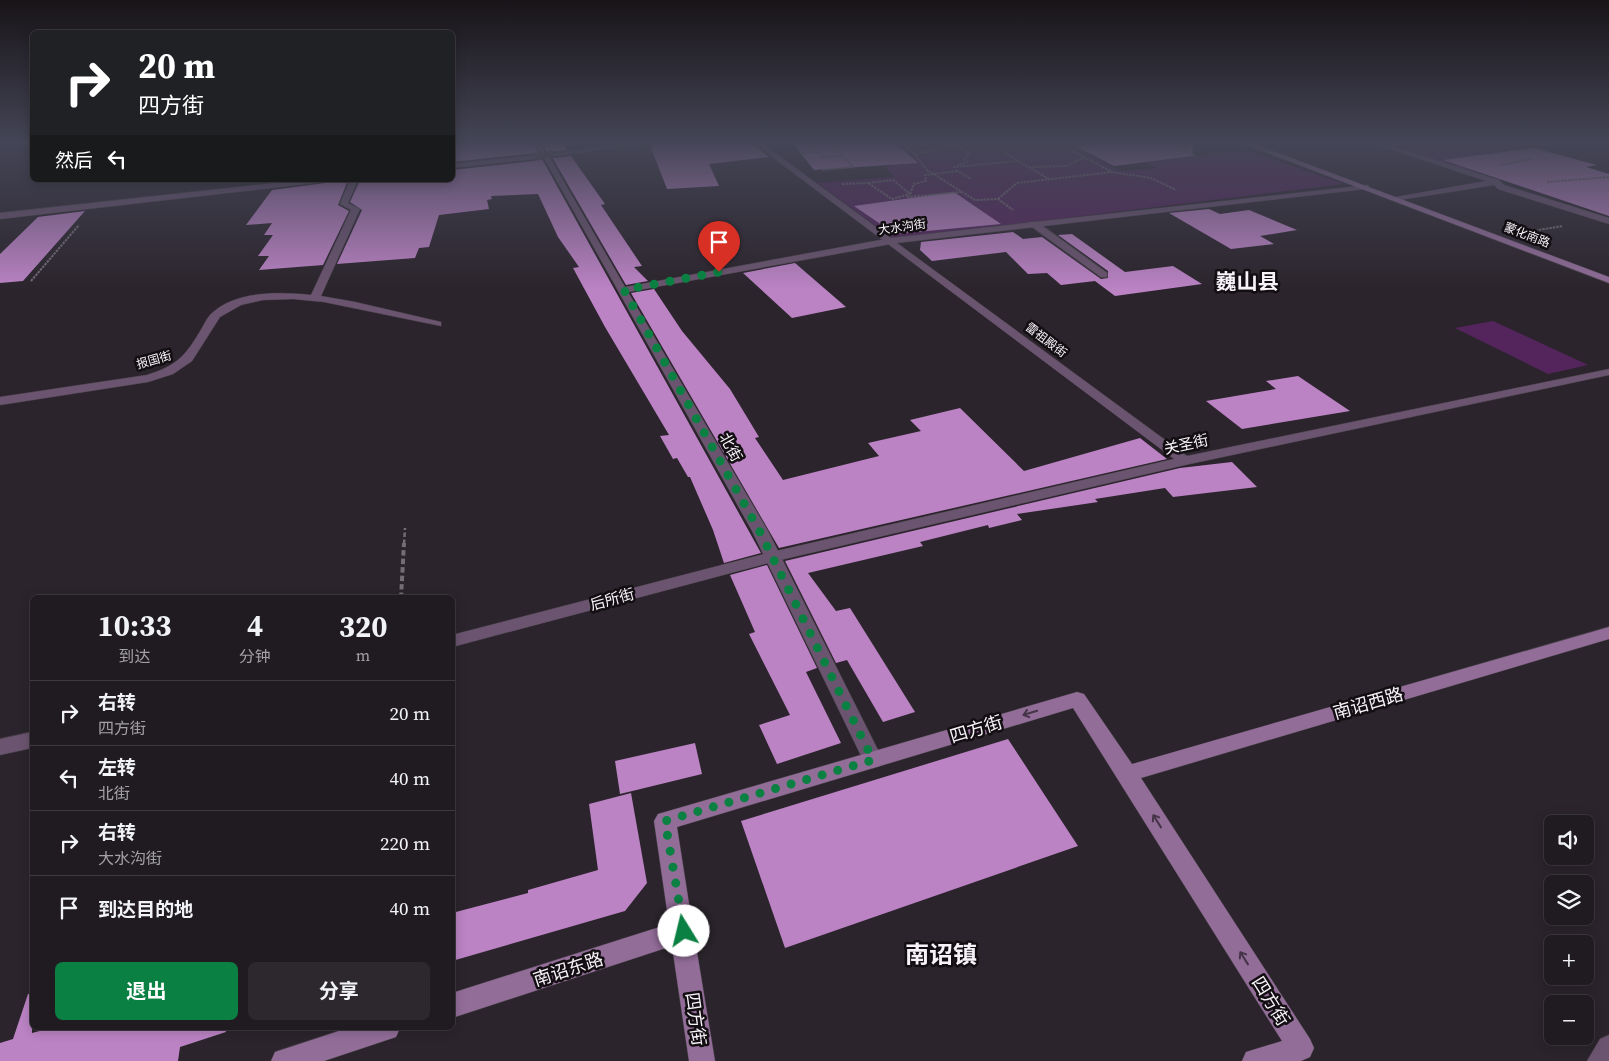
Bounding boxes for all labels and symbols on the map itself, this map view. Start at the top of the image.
street label: 大水沟街 [877,216,927,238]
street label: 蒙化南路 [1502,219,1552,251]
pin [698,221,740,272]
district label: 巍山县 [1216,267,1279,296]
street label: 雷祖殿街 [1022,319,1070,361]
street label: 报国街 [134,347,174,373]
street label: 北街 [715,429,747,465]
street label: 关圣街 [1162,429,1210,459]
street label: 后所街 [588,583,636,615]
street label: 南诏西路 [1330,681,1406,725]
one-way arrow [1022,708,1038,718]
street label: 四方街 [947,709,1005,749]
one-way arrow [1152,814,1162,828]
position arrow [657,904,709,956]
district label: 南诏镇 [905,938,977,971]
street label: 南诏东路 [530,946,606,992]
one-way arrow [1239,951,1249,965]
street label: 四方街 [1246,971,1296,1031]
street label: 四方街 [680,991,712,1047]

